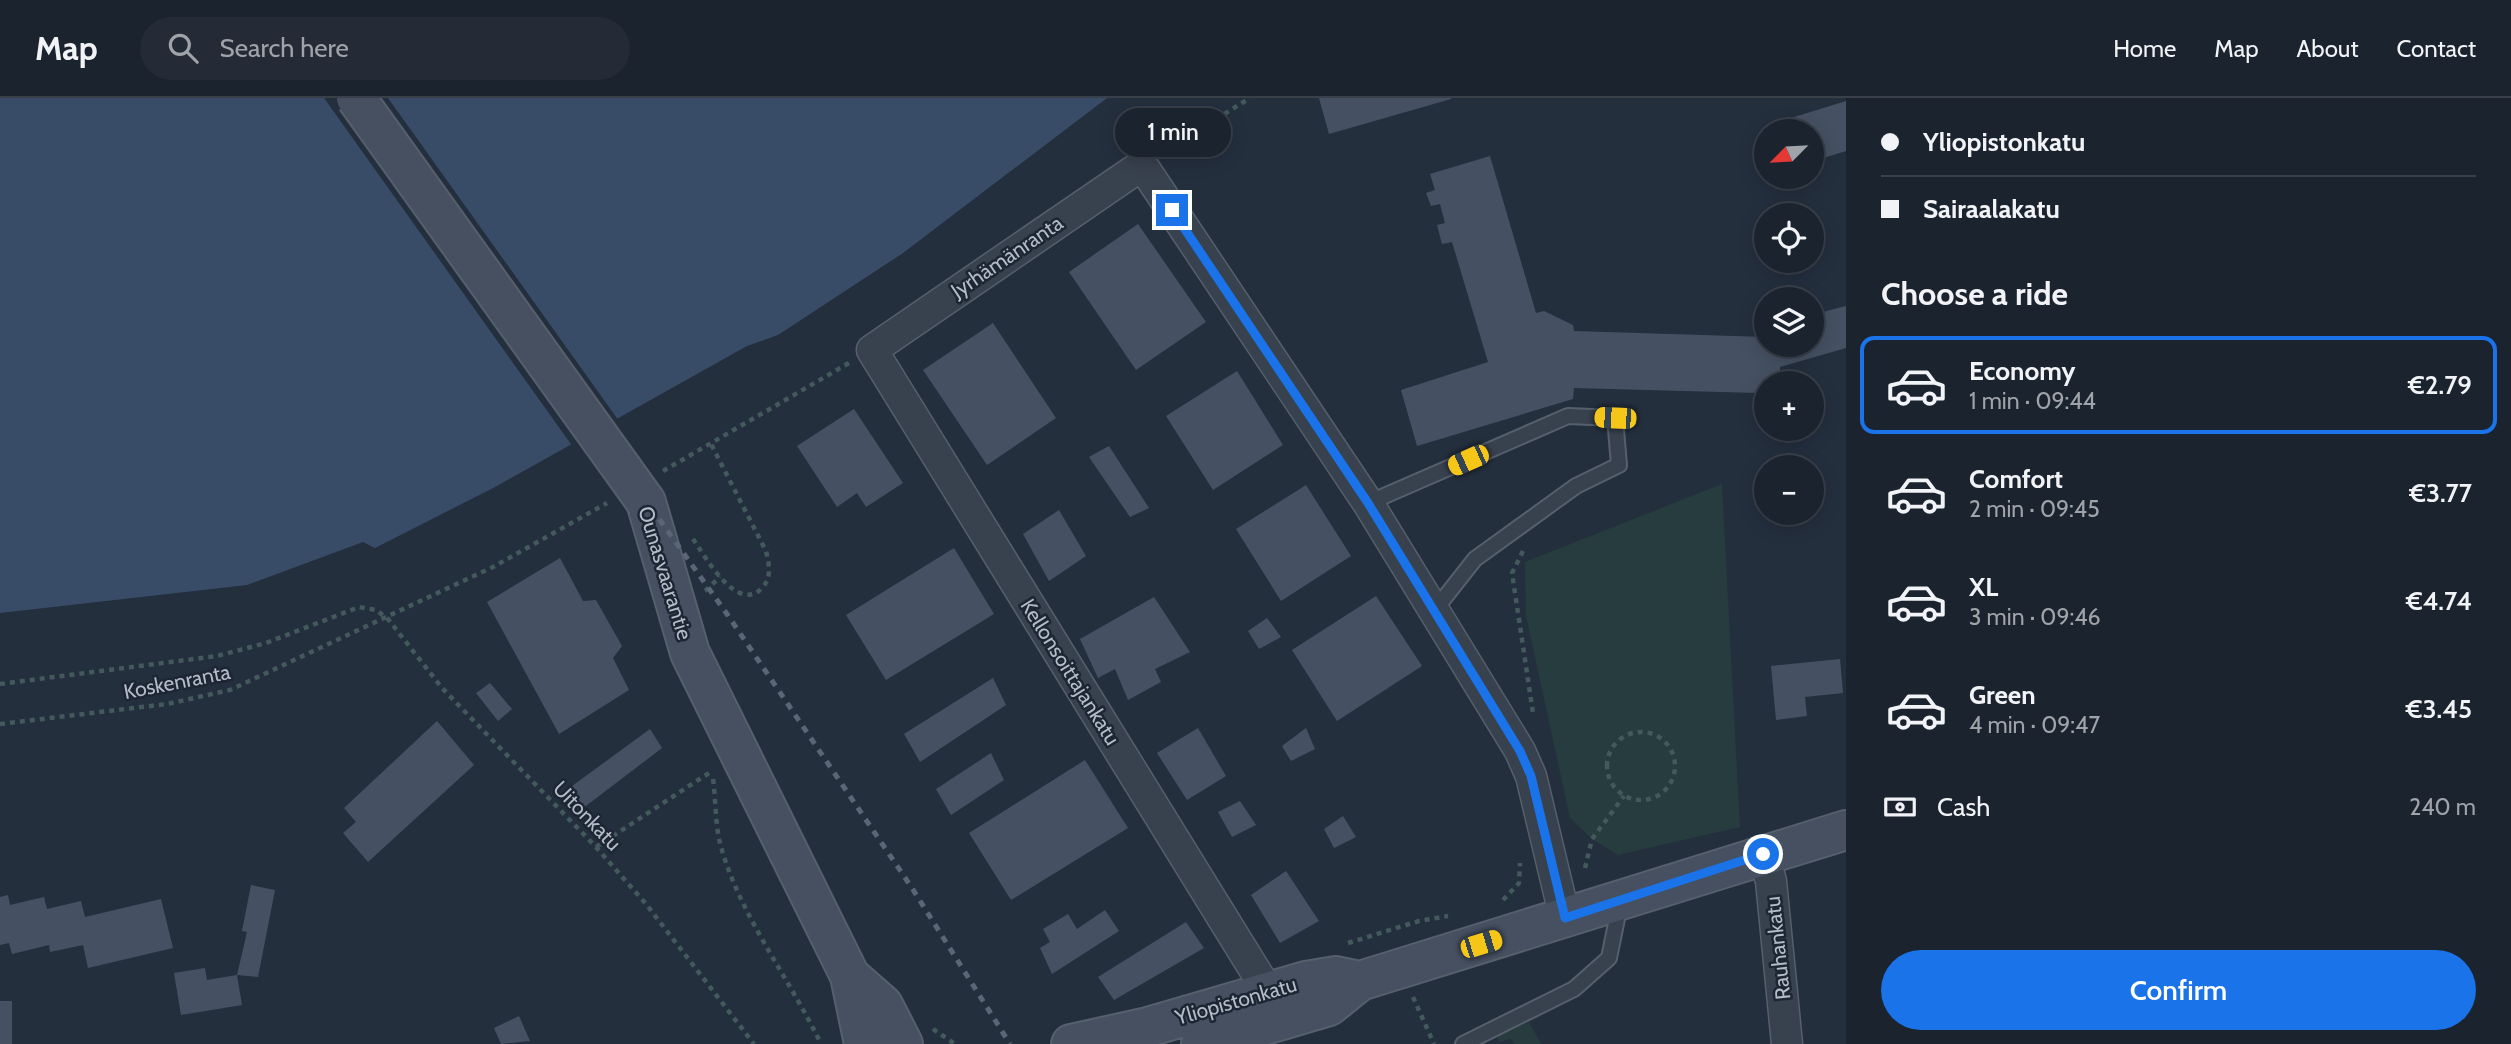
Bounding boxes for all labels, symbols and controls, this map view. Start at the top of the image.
search box [140,17,630,80]
text: Map [35,28,98,68]
icon: search [164,29,202,67]
text: Search here [220,32,349,64]
text: Home [2113,34,2176,63]
text: Map [2214,34,2259,63]
text: About [2297,34,2359,63]
text: Contact [2397,34,2476,63]
callout: 1 min [1114,108,1230,158]
text: 1 min [1147,118,1199,146]
north arrow [1754,119,1824,189]
map controls [1754,119,1824,525]
text: Yliopistonkatu [1923,126,2085,158]
text: Sairaalakatu [1923,193,2060,225]
route end [1156,194,1188,226]
button: locate [1754,203,1824,273]
street label: Jyrhämänranta [945,210,1067,304]
text: Choose a ride [1881,274,2068,313]
button: layers [1754,287,1824,357]
icon: car [1885,354,1948,417]
text: Economy [1969,355,2075,387]
text: €2.79 [2408,369,2472,401]
button: + [1754,371,1824,441]
text: 1 min · 09:44 [1969,387,2096,415]
car [1594,407,1637,429]
car [1445,442,1492,478]
button: − [1754,455,1824,525]
icon: car [1885,462,1948,525]
text: Comfort [1969,463,2063,495]
text: €3.77 [2409,477,2472,509]
text: 2 min · 09:45 [1969,495,2100,523]
street label: Ounasvaarantie [633,503,698,643]
icon: car [1885,570,1948,633]
text: XL [1969,571,1998,603]
text: €4.74 [2406,585,2472,617]
street label: Kellonsoittajankatu [1015,594,1125,750]
text: 3 min · 09:46 [1969,603,2101,631]
street label: Koskenranta [121,659,232,704]
icon: car [1885,678,1948,741]
text: Green [1969,679,2036,711]
text: €3.45 [2406,693,2472,725]
text: 4 min · 09:47 [1969,711,2100,739]
street label: Uitonkatu [548,776,627,856]
icon: cash [1881,788,1919,826]
text: Cash [1937,791,1990,823]
text: 240 m [2409,793,2476,821]
route start [1747,838,1779,870]
street label: Rauhankatu [1760,895,1795,1001]
car [1458,928,1505,960]
button: Confirm [1881,950,2476,1030]
street label: Yliopistonkatu [1171,971,1300,1030]

